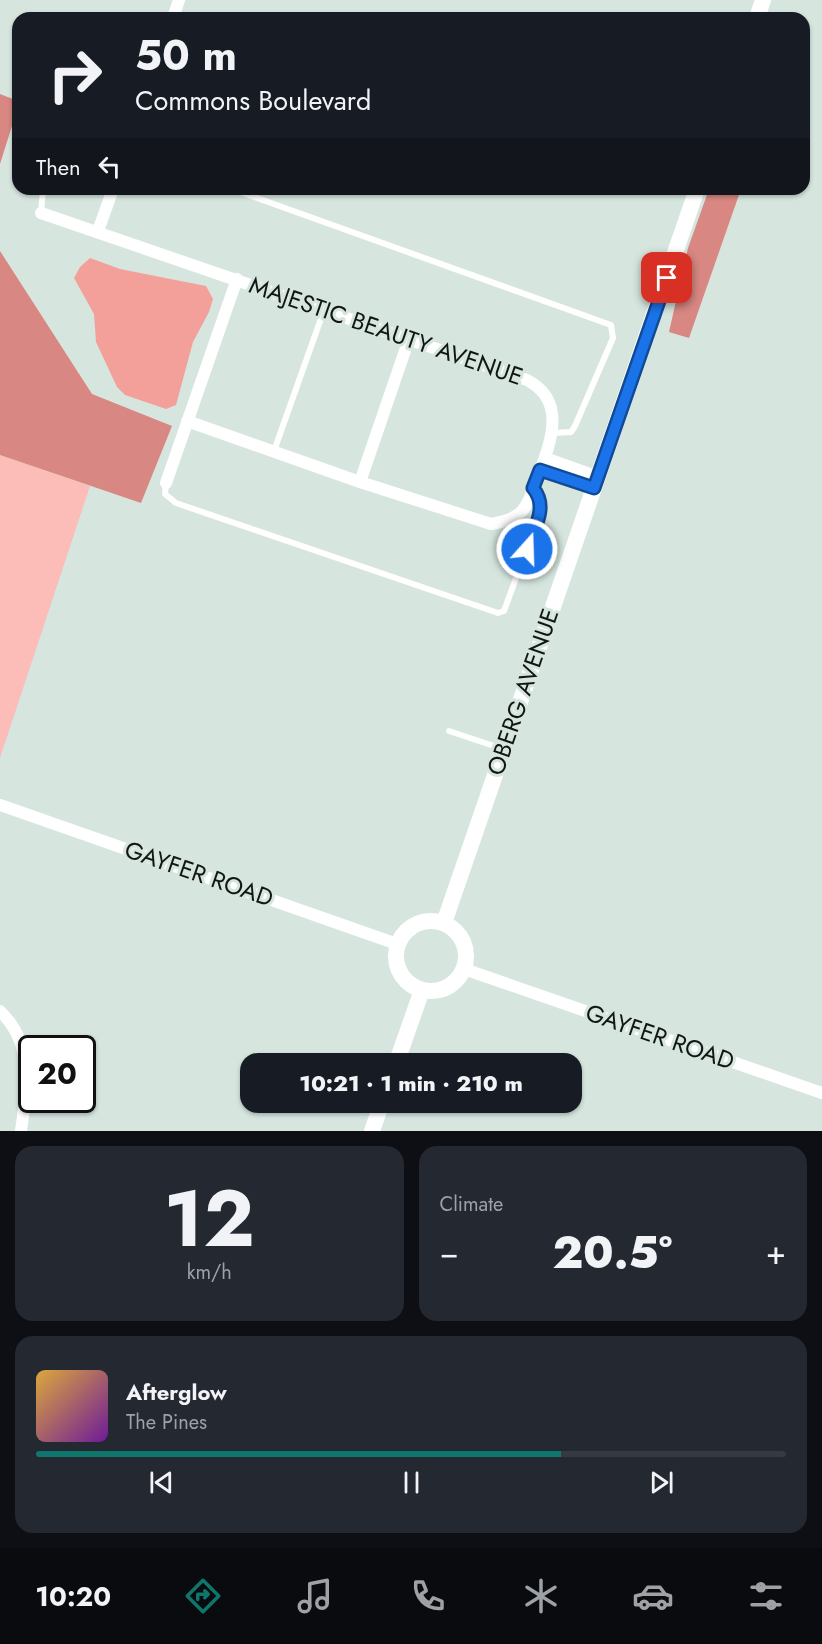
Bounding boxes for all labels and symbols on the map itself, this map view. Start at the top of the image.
pin [641,252,692,303]
street label: MAJESTIC BEAUTY AVENUE [245,267,528,394]
position arrow [495,517,559,581]
street label: OBERG AVENUE [478,604,567,780]
street label: GAYFER ROAD [120,832,278,915]
street label: GAYFER ROAD [581,995,739,1078]
speed limit sign: 20 [18,1035,96,1113]

